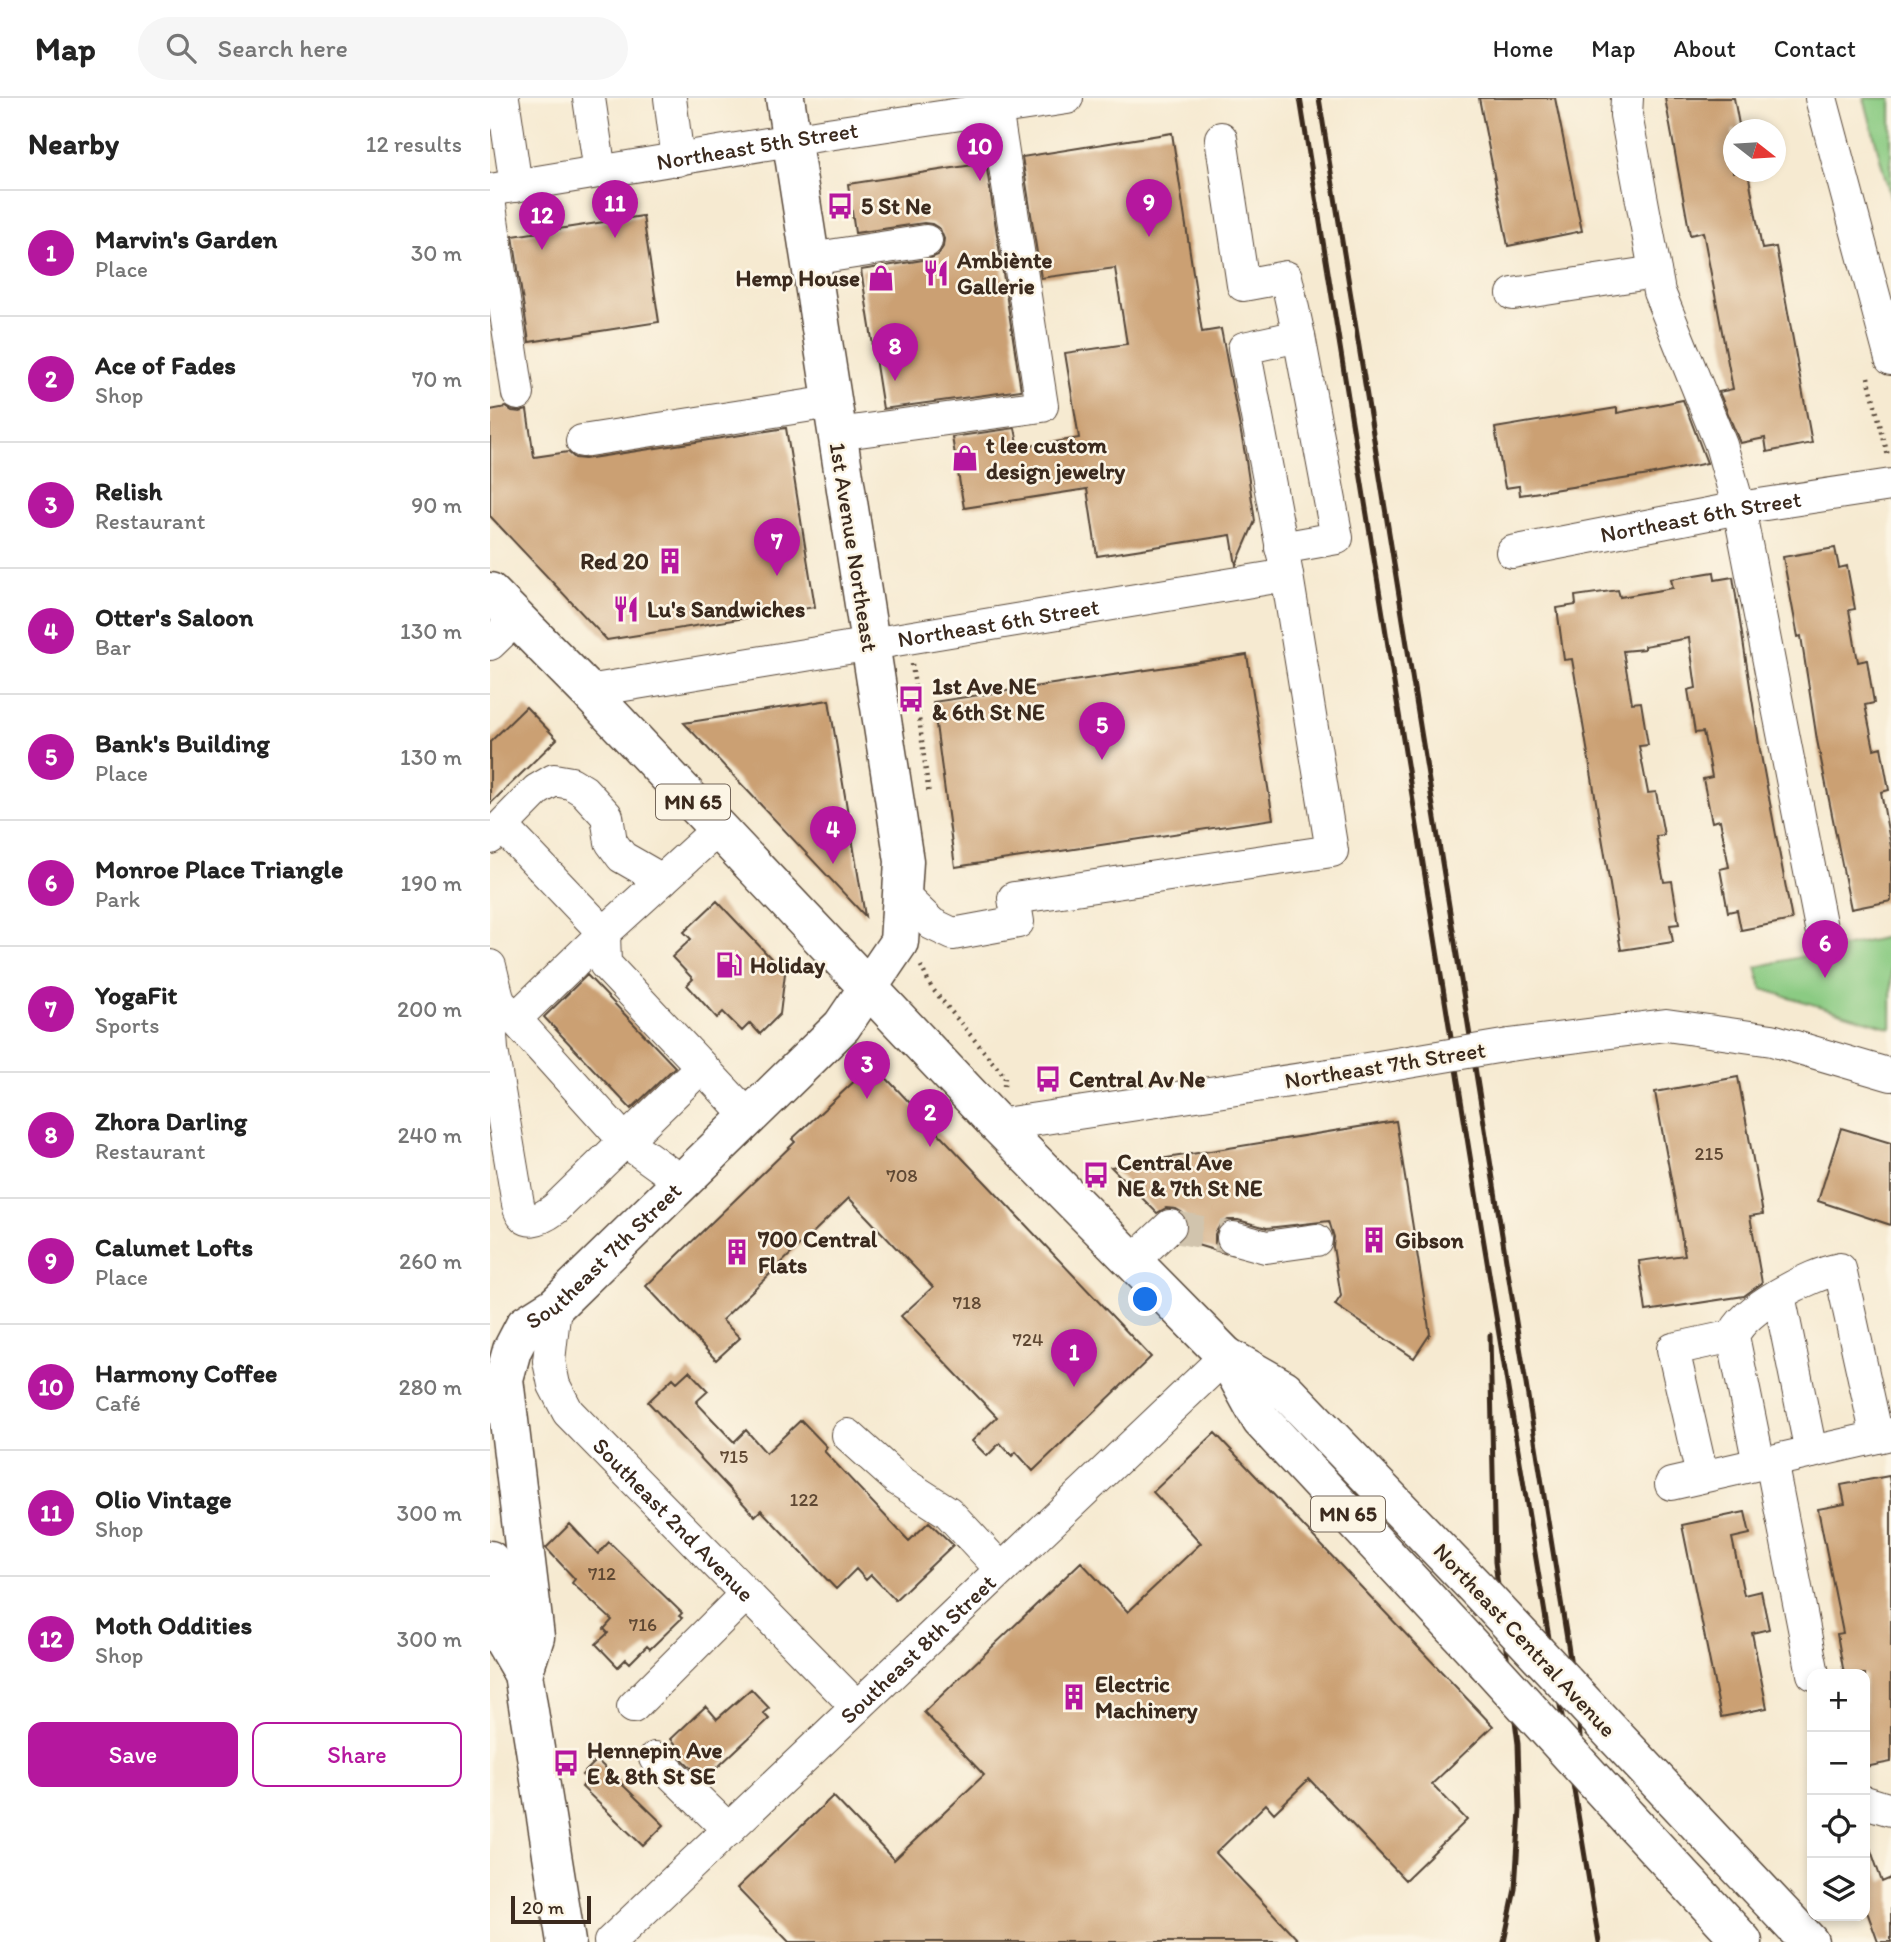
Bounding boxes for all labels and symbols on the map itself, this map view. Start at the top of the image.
street label: Northeast 5th Street [655,116,860,176]
north arrow [1723,119,1786,182]
pin: 10 [957,123,1003,181]
pin: 9 [1126,179,1172,237]
pin: 11 [592,180,638,238]
bus stop icon: 5 St Ne [825,191,855,221]
pin: 12 [519,192,565,250]
place label: 5 St Ne [861,192,932,220]
place label: Ambiènte Gallerie [956,246,1053,300]
restaurant icon: Ambiènte Gallerie [921,258,951,288]
shop icon: Hemp House [866,263,896,293]
place label: Hemp House [736,264,860,292]
pin: 8 [872,323,918,381]
place label: t lee custom design jewelry [986,431,1125,485]
street label: 1st Avenue Northeast [824,440,884,654]
shop icon: t lee custom design jewelry [950,443,980,473]
street label: Northeast 6th Street [1598,485,1803,549]
pin: 7 [754,518,800,576]
building icon: Red 20 [655,546,685,576]
place label: Red 20 [580,547,649,575]
street label: Northeast 6th Street [896,592,1101,653]
restaurant icon: Lu's Sandwiches [611,594,641,624]
place label: Lu's Sandwiches [647,595,805,623]
place label: 1st Ave NE & 6th St NE [932,672,1045,726]
bus stop icon: 1st Ave NE & 6th St NE [896,684,926,714]
pin: 5 [1079,702,1125,760]
road number: MN 65 [656,784,730,820]
pin: 4 [810,806,856,864]
pin: 6 [1802,920,1848,978]
fuel station icon: Holiday [714,950,744,980]
place label: Holiday [750,951,825,979]
street label: Northeast 7th Street [1283,1035,1487,1095]
pin: 3 [844,1041,890,1099]
bus stop icon: Central Av Ne [1033,1064,1063,1094]
place label: Central Av Ne [1069,1065,1206,1093]
pin: 2 [907,1089,953,1147]
house number: 215 [1695,1142,1723,1165]
place label: Central Ave NE & 7th St NE [1117,1148,1263,1202]
bus stop icon: Central Ave NE & 7th St NE [1081,1160,1111,1190]
house number: 708 [886,1164,918,1187]
street label: Southeast 7th Street [520,1176,688,1335]
place label: 700 Central Flats [757,1225,878,1279]
building icon: Gibson [1359,1225,1389,1255]
place label: Gibson [1395,1226,1465,1254]
building icon: 700 Central Flats [722,1237,752,1267]
your location [1128,1282,1162,1316]
house number: 718 [953,1291,981,1314]
house number: 724 [1013,1328,1043,1351]
pin: 1 [1051,1329,1097,1387]
street label: Southeast 2nd Avenue [587,1432,760,1608]
house number: 715 [720,1445,748,1468]
house number: 122 [790,1488,818,1511]
road number: MN 65 [1311,1496,1385,1532]
street label: Northeast Central Avenue [1428,1537,1622,1743]
house number: 712 [588,1562,616,1585]
street label: Southeast 8th Street [834,1568,1002,1730]
house number: 716 [629,1613,657,1636]
place label: Electric Machinery [1095,1670,1198,1724]
building icon: Electric Machinery [1059,1682,1089,1712]
place label: Hennepin Ave E & 8th St SE [587,1736,723,1790]
bus stop icon: Hennepin Ave E & 8th St SE [551,1748,581,1778]
scale bar [511,1893,592,1925]

